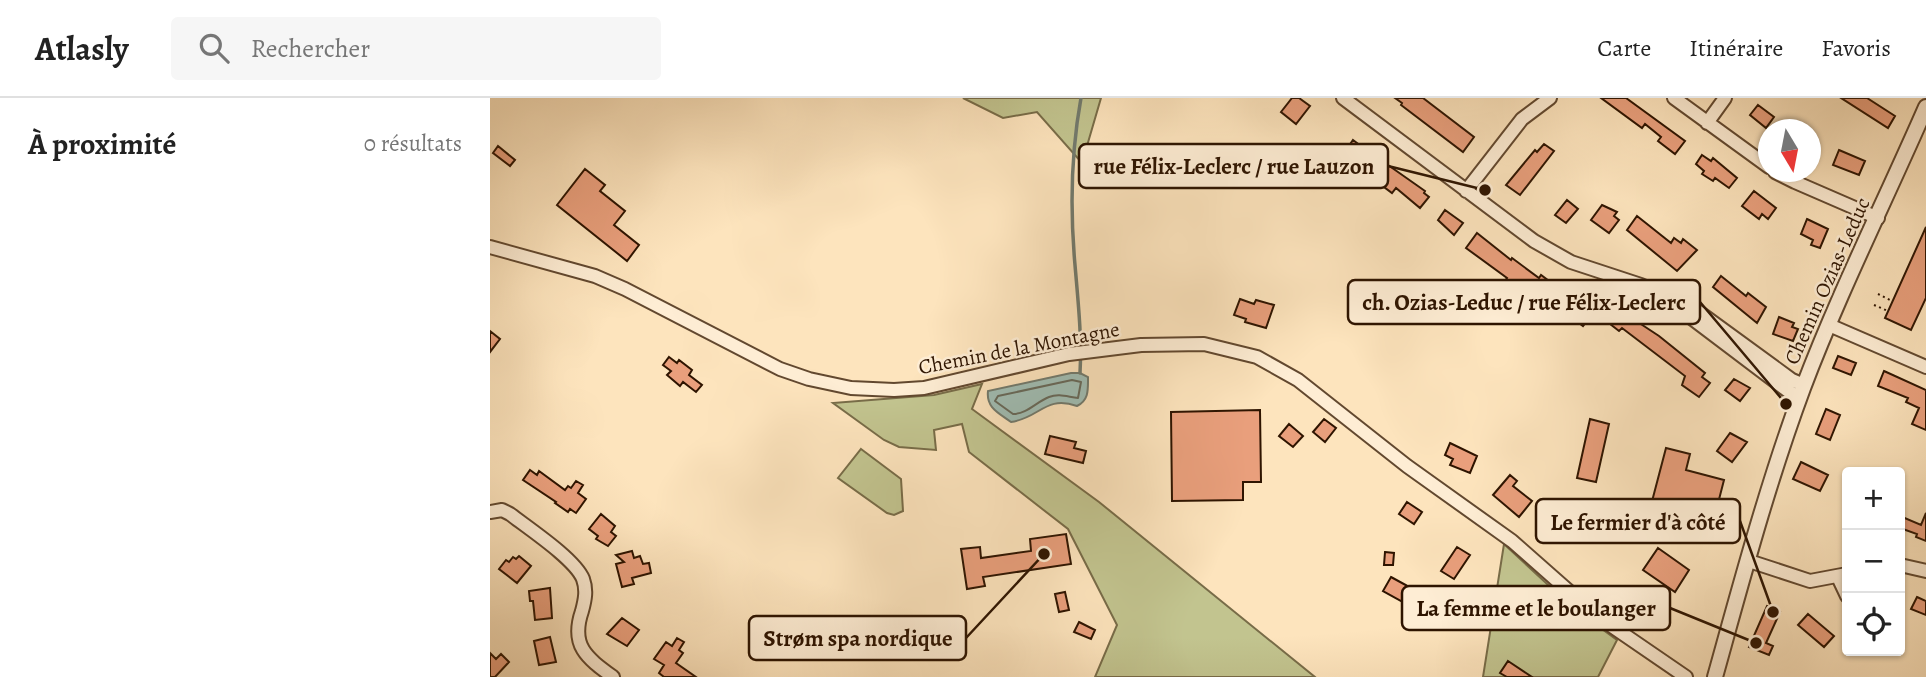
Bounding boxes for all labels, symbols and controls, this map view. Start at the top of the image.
search box [171,17,661,80]
text: Atlasly [35,26,129,71]
icon: search [195,29,233,67]
text: Rechercher [251,31,370,66]
text: Carte [1597,32,1651,64]
text: Itinéraire [1689,32,1783,64]
text: Favoris [1821,32,1891,64]
north arrow [1758,119,1821,182]
text: À proximité [28,124,176,164]
text: 0 résultats [364,128,462,159]
callout: rue Félix-Leclerc / rue Lauzon [1079,144,1388,188]
text: rue Félix-Leclerc / rue Lauzon [1094,151,1375,182]
street label: Chemin Ozias-Leduc [1778,193,1876,369]
callout: ch. Ozias-Leduc / rue Félix-Leclerc [1348,280,1700,324]
text: ch. Ozias-Leduc / rue Félix-Leclerc [1362,287,1686,318]
street label: Chemin de la Montagne [916,315,1122,381]
map controls [1842,467,1905,656]
button: + [1842,467,1905,530]
callout: Le fermier d'à côté [1536,499,1740,543]
text: Le fermier d'à côté [1550,507,1726,538]
button: − [1842,530,1905,593]
callout: La femme et le boulanger [1402,586,1670,630]
text: La femme et le boulanger [1416,593,1656,624]
button: locate [1842,593,1905,656]
callout: Strøm spa nordique [749,616,966,660]
text: Strøm spa nordique [763,623,953,654]

